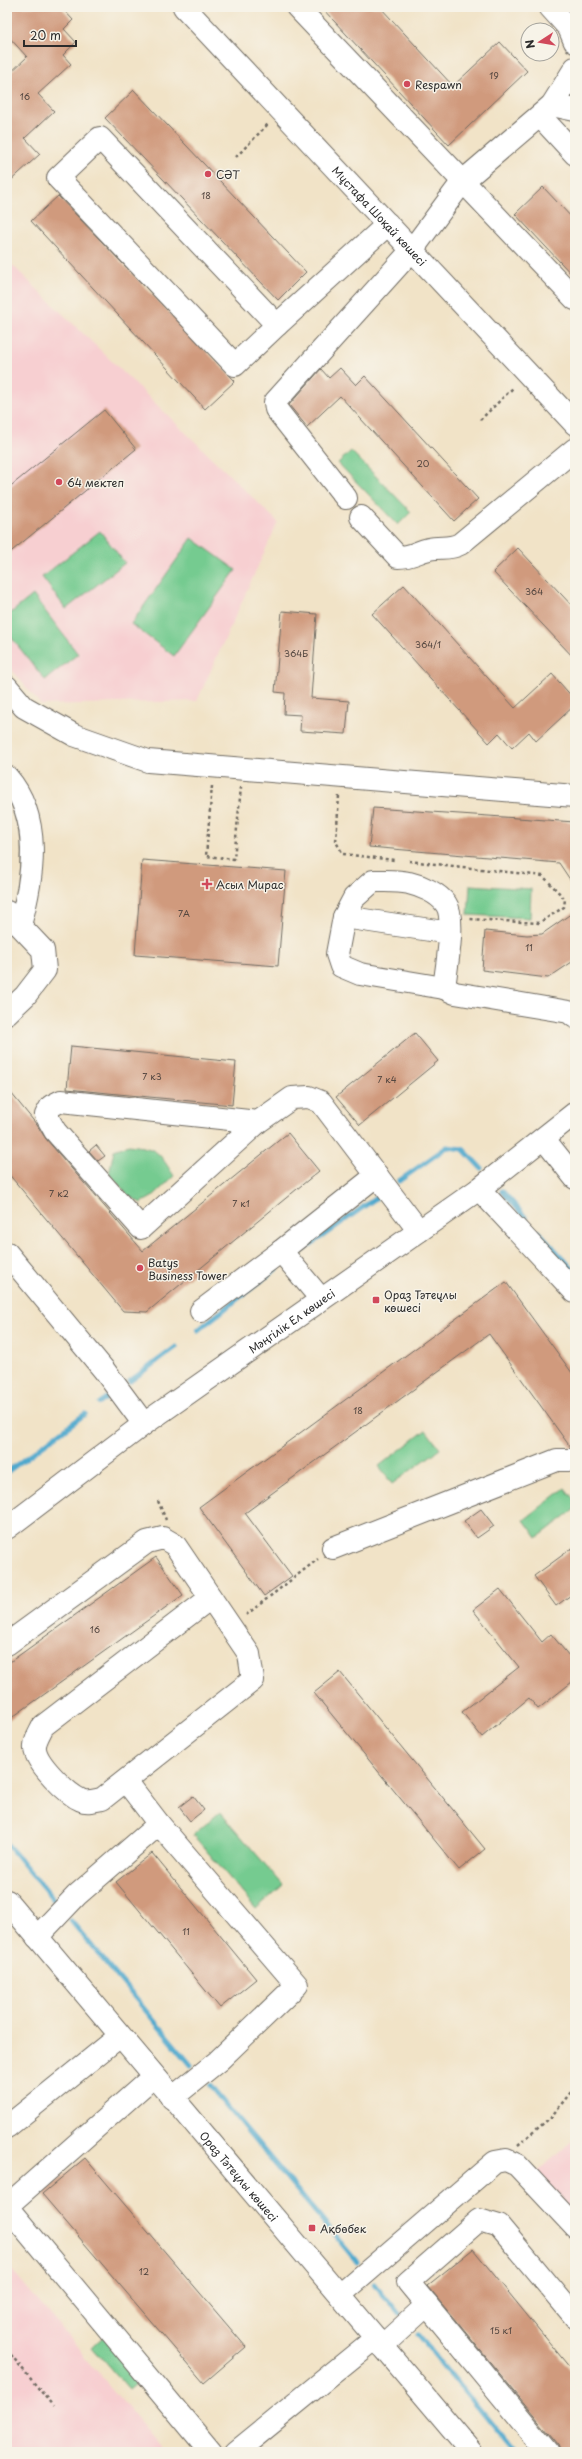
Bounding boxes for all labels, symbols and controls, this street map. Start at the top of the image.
scale bar [24,22,76,48]
north arrow [520,22,560,62]
text: 20 m [30,26,61,44]
text: N [520,38,539,50]
house number: 19 [489,68,499,82]
place label: Respawn [415,76,462,93]
marker: Respawn [402,79,412,89]
house number: 16 [20,89,30,103]
street label: Мұстафа Шоқай көшесі [328,162,431,269]
place label: СӘТ [216,166,240,183]
marker: СӘТ [203,169,213,179]
house number: 18 [201,188,211,202]
house number: 20 [417,456,430,470]
place label: 64 мектеп [67,474,124,491]
marker: 64 мектеп [54,477,64,487]
house number: 364 [525,584,543,598]
house number: 364/1 [415,637,441,651]
house number: 364Б [284,646,308,660]
place label: Асыл Мирас [216,876,284,893]
marker: Асыл Мирас [201,878,213,890]
house number: 7А [178,906,190,920]
house number: 11 [525,940,533,954]
house number: 7 к3 [142,1069,162,1083]
house number: 7 к4 [377,1072,397,1086]
house number: 7 к2 [49,1186,69,1200]
house number: 7 к1 [232,1196,250,1210]
place label: Batys Business Tower [148,1254,228,1284]
marker: Batys Business Tower [135,1263,145,1273]
street label: Мәңгілік Ел көшесі [245,1284,338,1357]
place label: Ораз Тәтеұлы көшесі [384,1286,457,1316]
marker: Ораз Тәтеұлы көшесі [371,1295,381,1305]
house number: 18 [353,1403,363,1417]
house number: 16 [90,1622,100,1636]
house number: 11 [182,1924,190,1938]
street label: Ораз Тәтеұлы көшесі [196,2127,282,2225]
place label: Ақбөбек [320,2220,367,2237]
marker: Ақбөбек [307,2223,317,2233]
house number: 12 [139,2264,149,2278]
house number: 15 к1 [490,2323,512,2337]

